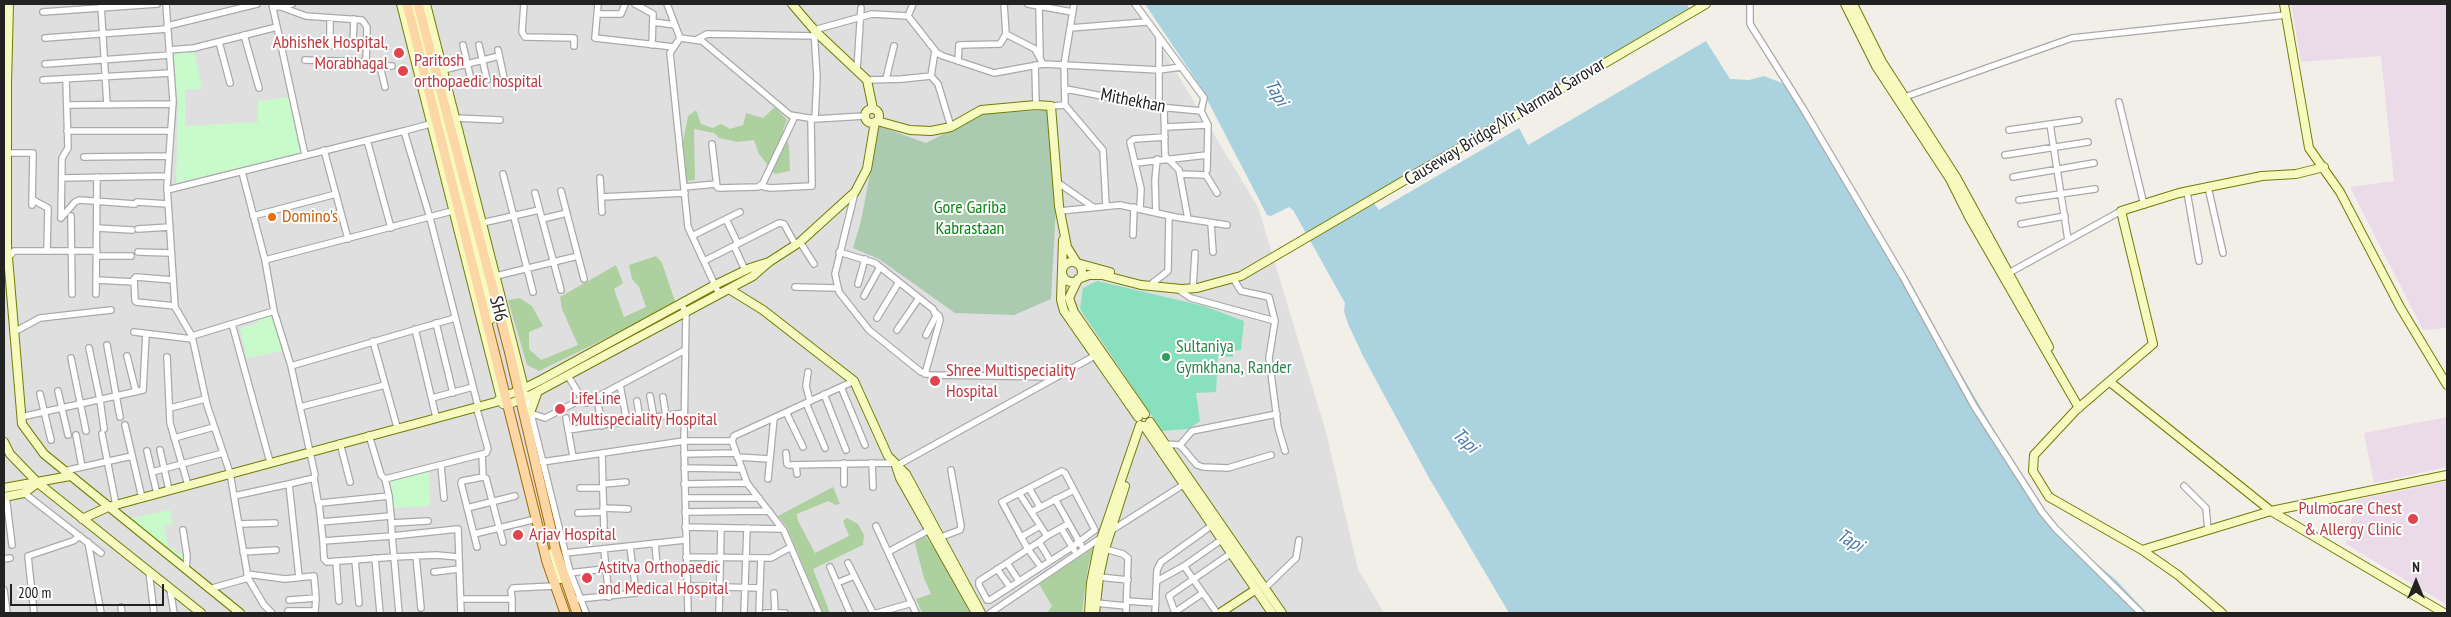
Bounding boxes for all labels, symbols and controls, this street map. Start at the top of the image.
place label: Abhishek Hospital, Morabhagal [273,32,388,74]
marker: Abhishek Hospital, Morabhagal [392,46,406,60]
place label: Paritosh orthopaedic hospital [414,50,542,92]
street label: Causeway Bridge/Vir Narmad Sarovar [1401,53,1609,191]
marker: Paritosh orthopaedic hospital [396,64,410,78]
water label: Tapi [1259,76,1293,110]
street label: Mithekhan [1099,84,1167,118]
park label: Gore Gariba Kabrastaan [934,197,1006,240]
place label: Domino's [282,206,338,228]
marker: Domino's [266,211,278,223]
street label: SH6 [484,294,512,324]
place label: Sultaniya Gymkhana, Rander [1176,336,1292,378]
marker: Sultaniya Gymkhana, Rander [1160,351,1172,363]
place label: Shree Multispeciality Hospital [946,360,1076,402]
marker: Shree Multispeciality Hospital [928,374,942,388]
place label: LifeLine Multispeciality Hospital [571,388,717,430]
marker: LifeLine Multispeciality Hospital [553,402,567,416]
water label: Tapi [1447,424,1483,458]
place label: Pulmocare Chest & Allergy Clinic [2298,498,2402,540]
marker: Pulmocare Chest & Allergy Clinic [2406,512,2420,526]
place label: Arjav Hospital [529,524,616,546]
water label: Tapi [1833,524,1867,558]
marker: Arjav Hospital [511,528,525,542]
place label: Astitva Orthopaedic and Medical Hospital [598,557,729,600]
north arrow [2391,557,2441,607]
text: N [2412,558,2420,576]
marker: Astitva Orthopaedic and Medical Hospital [580,571,594,585]
scale bar [12,574,166,606]
text: 200 m [18,583,51,602]

